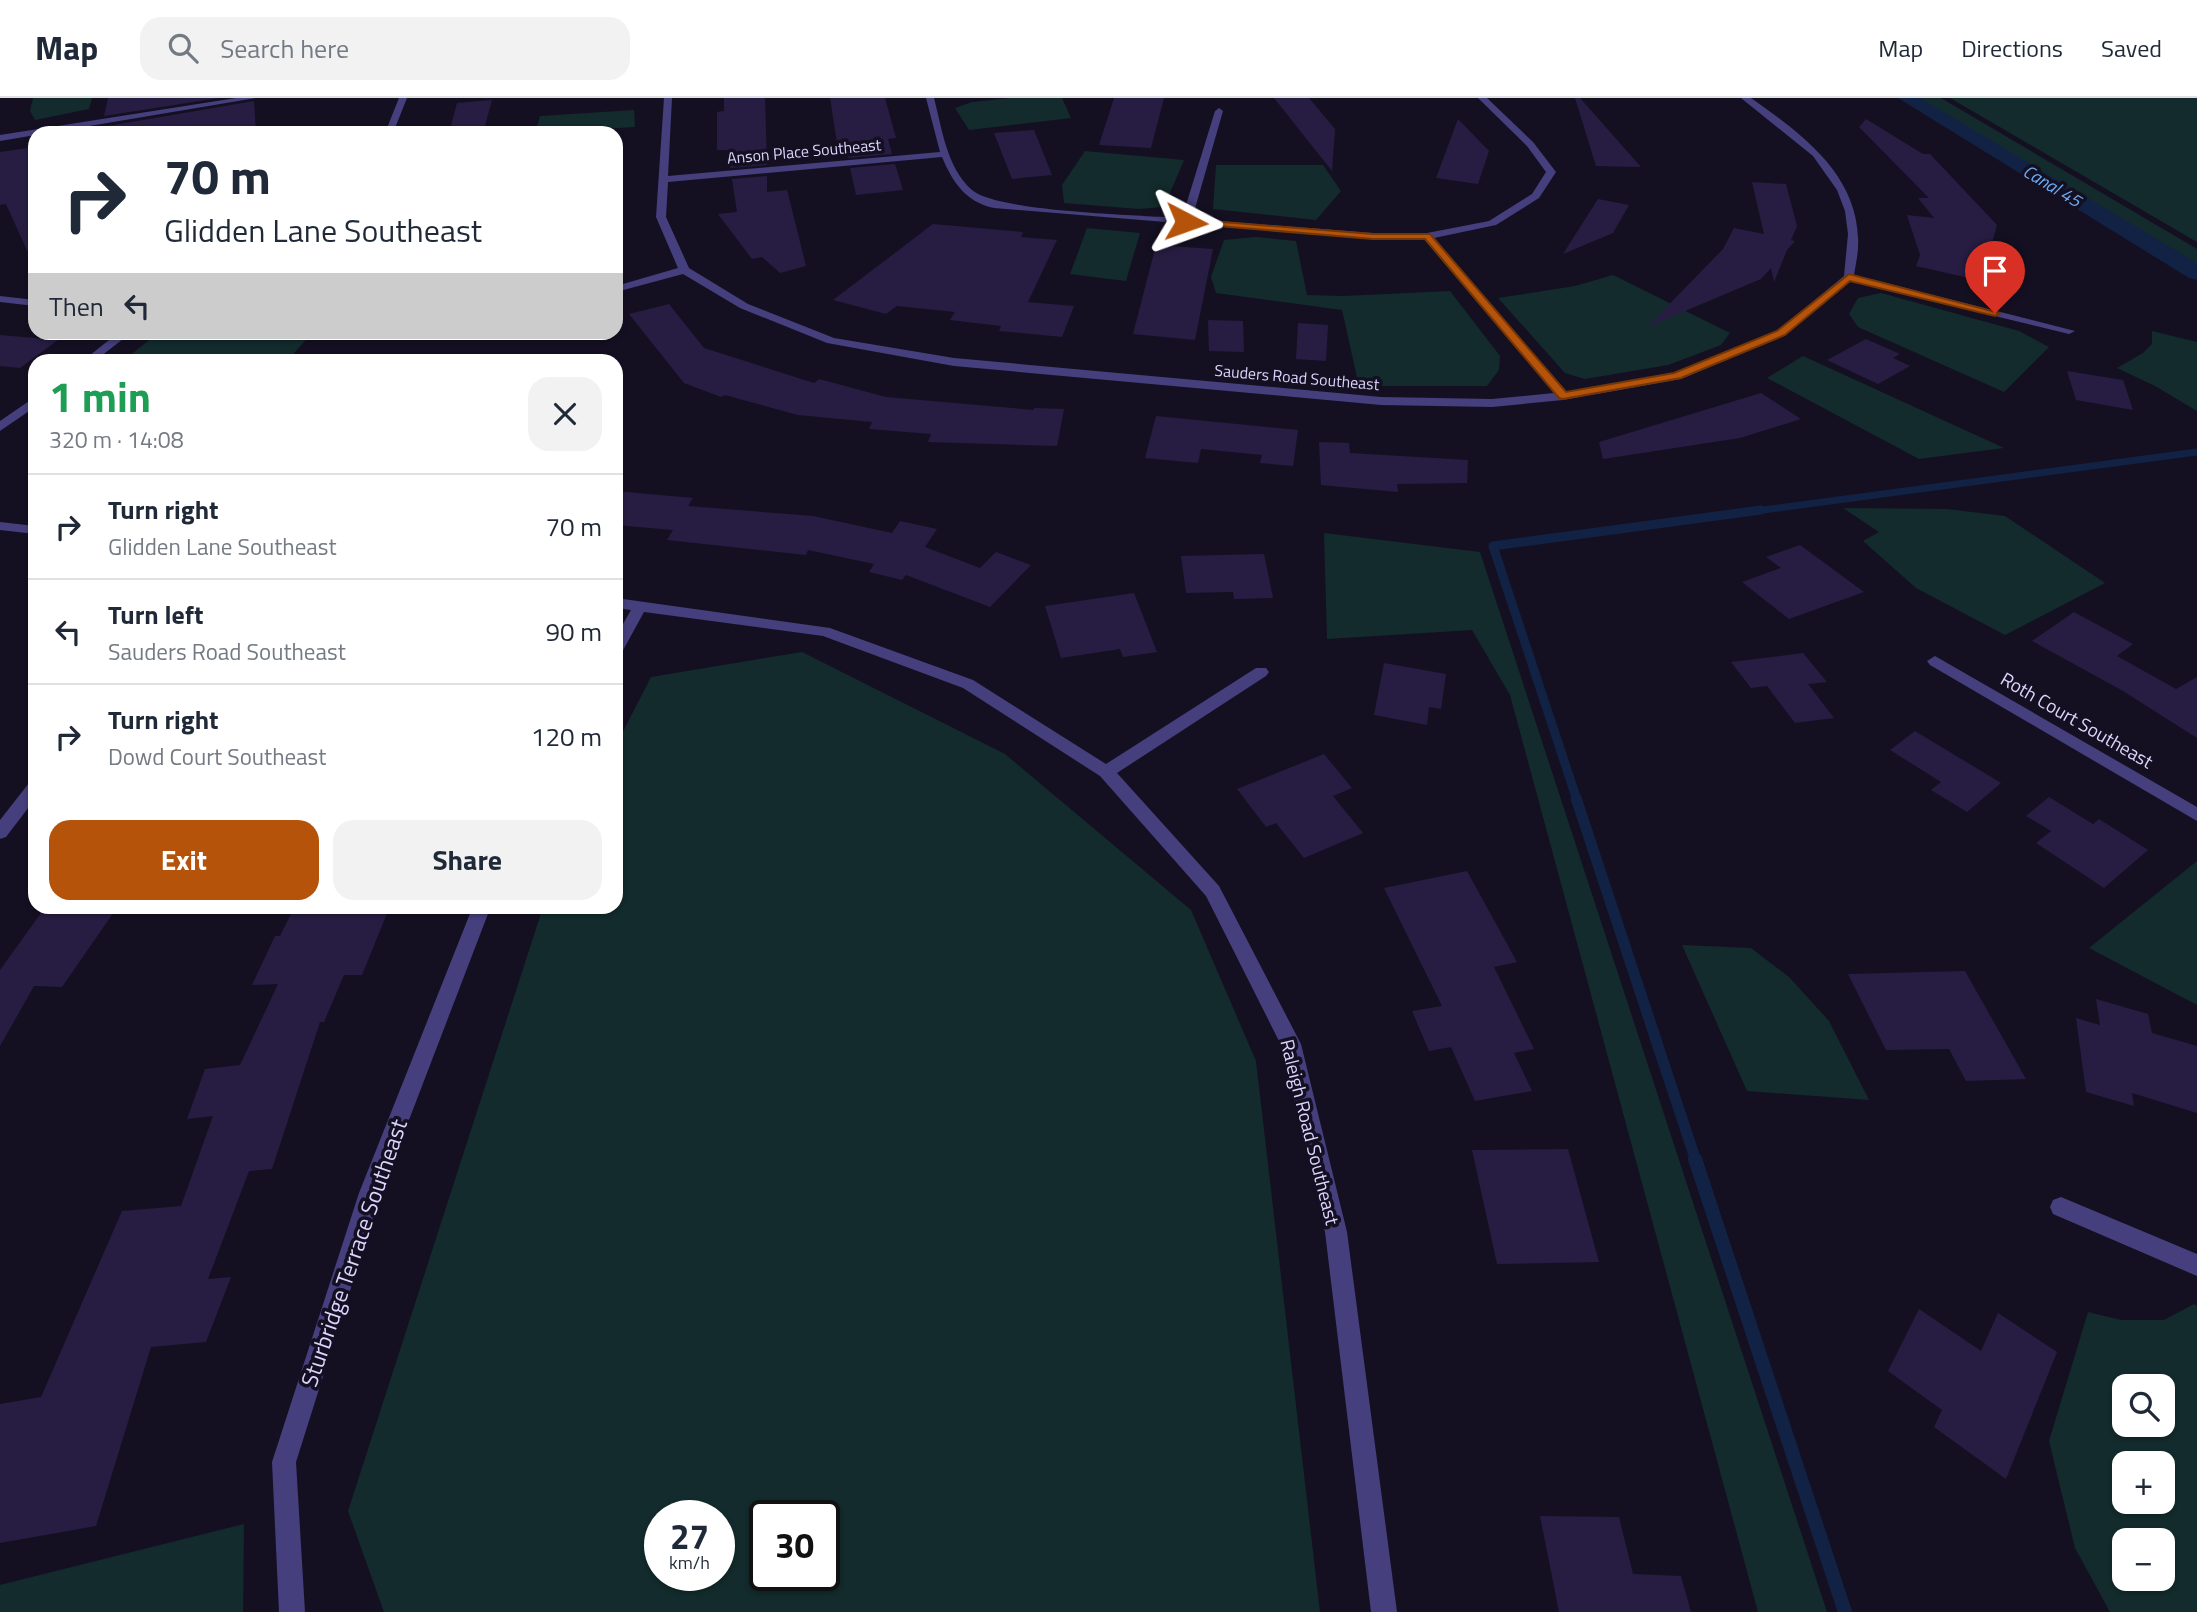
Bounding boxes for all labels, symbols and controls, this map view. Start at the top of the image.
search box [140,17,630,80]
text: Map [35,23,98,73]
icon: search [164,29,202,67]
text: Search here [220,29,349,68]
text: Map [1878,30,1923,66]
text: Directions [1961,30,2063,66]
text: Saved [2101,30,2162,66]
street label: Anson Place Southeast [726,132,883,170]
text: 70 m [164,138,271,213]
icon: right [49,154,140,245]
water label: Canal 45 [2018,158,2088,215]
position arrow [1149,185,1223,259]
text: Glidden Lane Southeast [164,206,482,254]
pin [1965,241,2025,313]
icon: arrive [1976,252,2014,290]
text: Then [49,287,104,326]
icon: left [118,287,156,325]
street label: Sauders Road Southeast [1214,358,1381,396]
text: 1 min [49,364,151,428]
button: close [528,377,602,451]
text: 320 m · 14:08 [49,422,184,457]
text: Turn right [108,490,219,529]
text: 70 m [545,507,602,546]
icon: right [49,508,87,546]
text: Glidden Lane Southeast [108,529,337,564]
text: Turn left [108,595,203,634]
text: 90 m [545,612,602,651]
icon: left [49,613,87,651]
text: Sauders Road Southeast [108,634,346,669]
street label: Roth Court Southeast [1995,664,2159,775]
text: Turn right [108,700,219,739]
text: 120 m [531,717,602,756]
icon: right [49,718,87,756]
text: Dowd Court Southeast [108,739,326,774]
button: Exit [49,820,319,900]
button: Share [333,820,602,900]
street label: Raleigh Road Southeast [1273,1036,1348,1228]
street label: Sturbridge Terrace Southeast [291,1114,416,1391]
map controls [2112,1374,2175,1591]
button: search [2112,1374,2175,1437]
button: + [2112,1451,2175,1514]
speed limit sign: 30 [749,1500,840,1591]
text: 27 [670,1509,709,1563]
button: − [2112,1528,2175,1591]
text: km/h [669,1549,710,1576]

